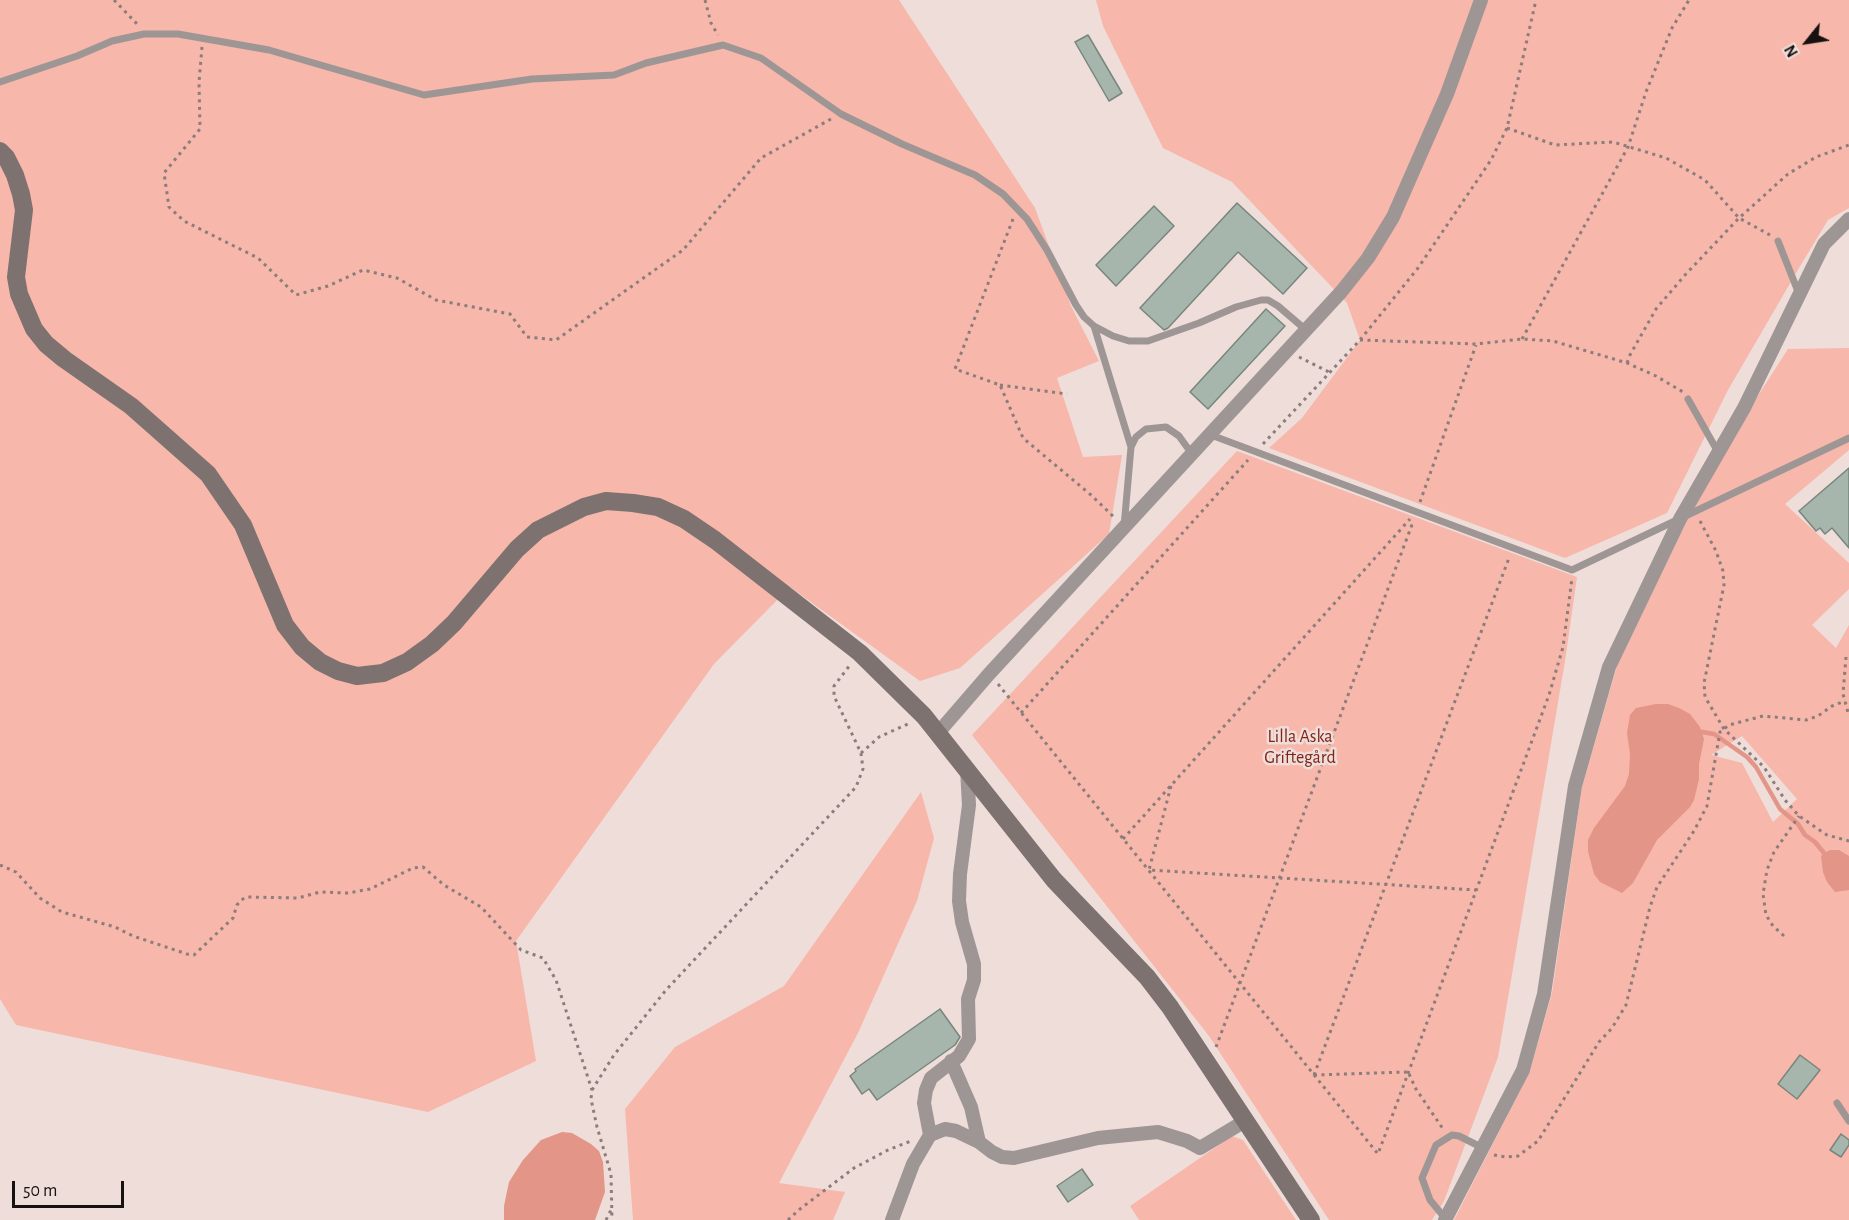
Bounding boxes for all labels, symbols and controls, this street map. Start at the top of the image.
north arrow [1777,12,1837,72]
text: N [1782,42,1801,60]
park label: Lilla Aska Griftegård [1264,726,1336,768]
scale bar [15,1169,128,1207]
text: 50 m [23,1182,57,1200]

